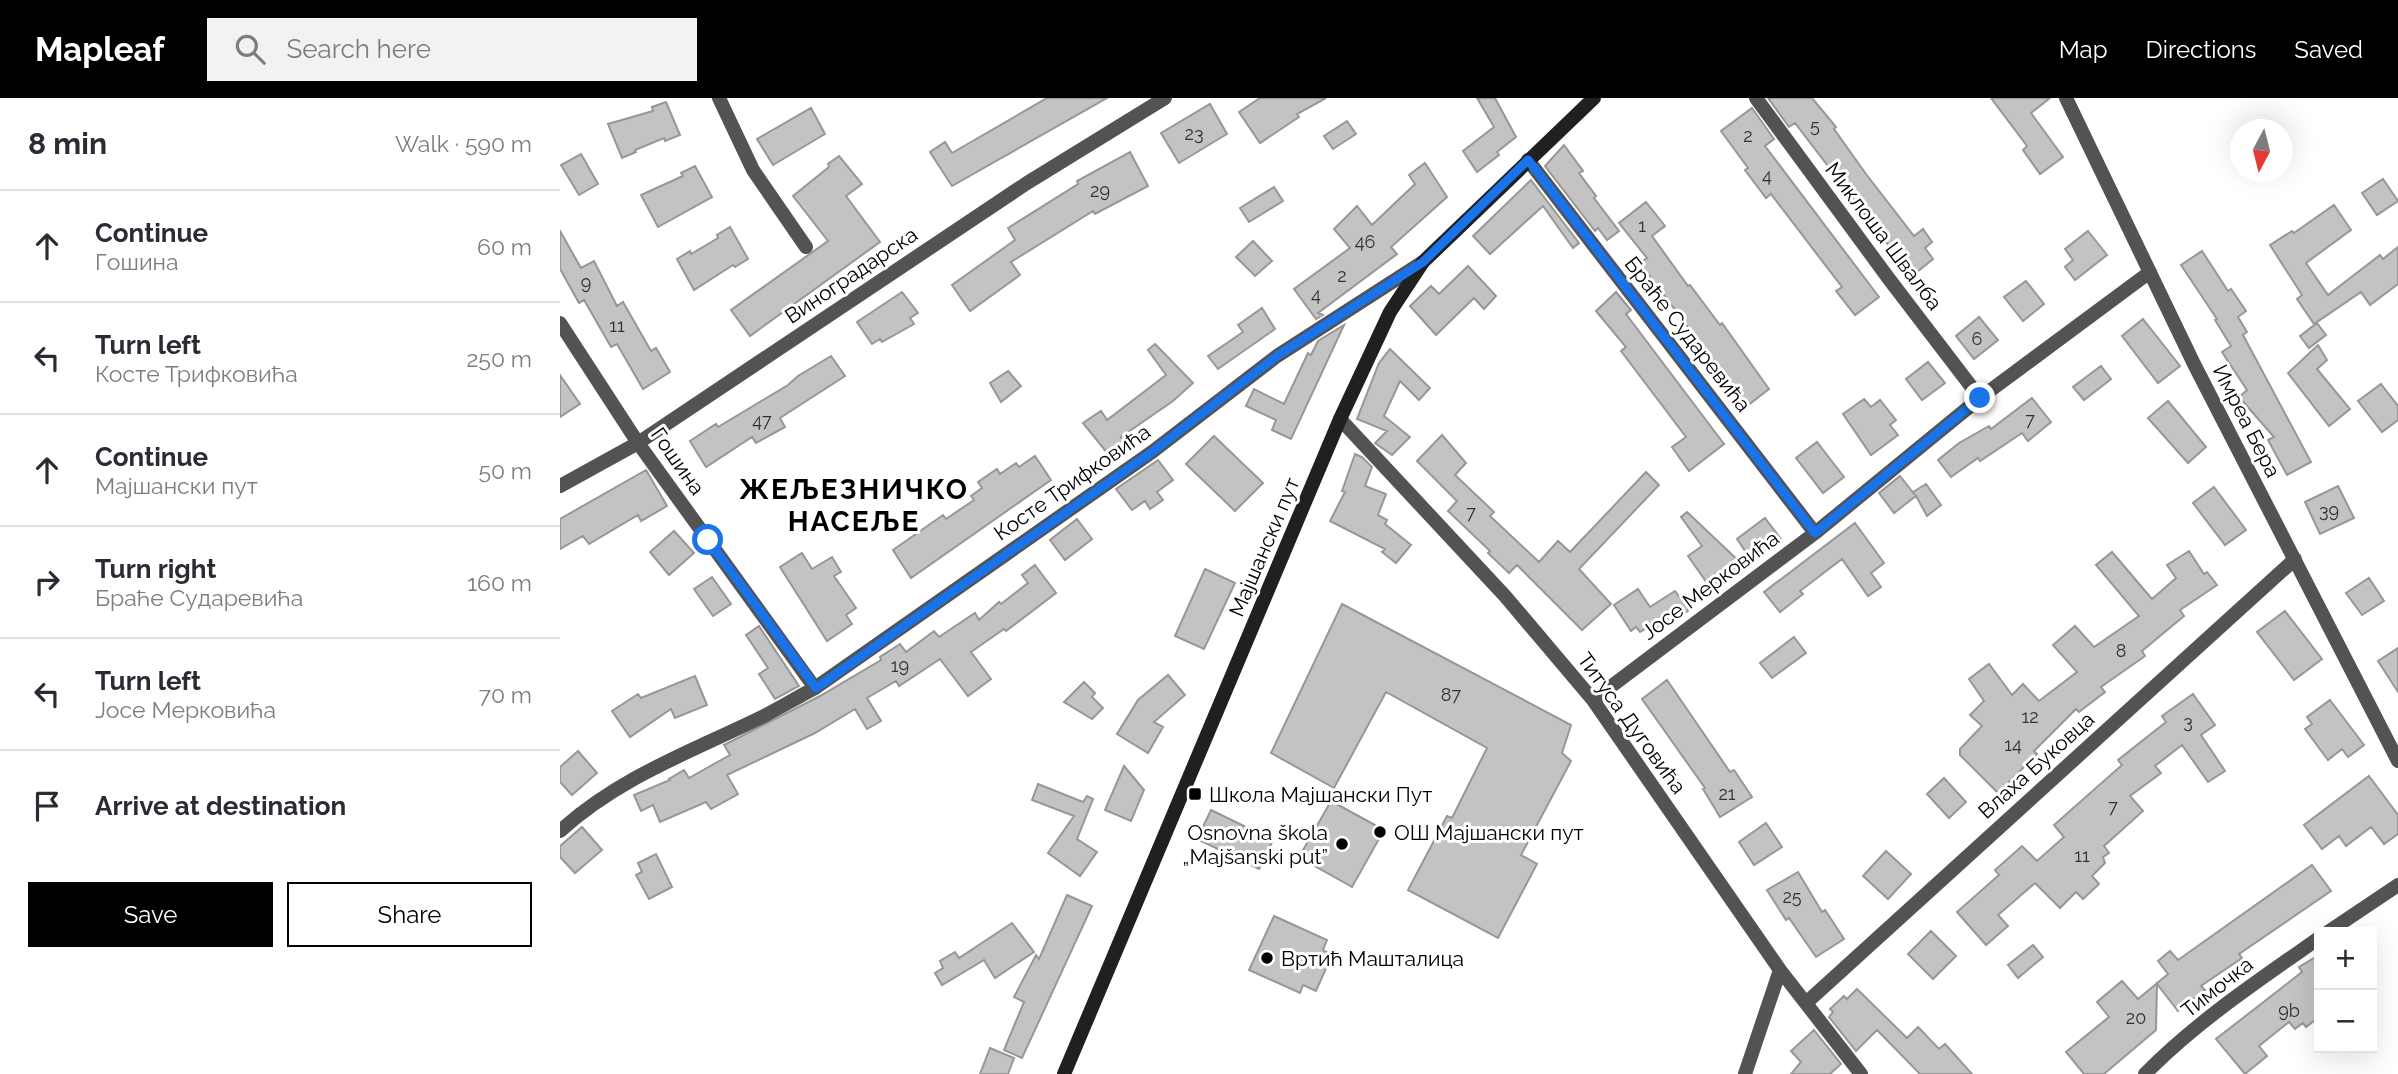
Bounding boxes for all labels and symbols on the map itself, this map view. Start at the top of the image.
house number: 5 [1810,115,1820,136]
north arrow [2230,119,2293,182]
house number: 23 [1185,123,1204,144]
house number: 2 [1743,125,1753,146]
street label: Миклоша Швалба [1820,157,1948,315]
house number: 4 [1762,165,1772,186]
house number: 29 [1090,180,1110,201]
house number: 1 [1638,215,1646,236]
street label: Виноградарска [780,221,922,329]
house number: 46 [1355,231,1375,252]
street label: Браће Сударевића [1620,251,1756,417]
house number: 2 [1337,265,1347,286]
house number: 9 [581,272,591,293]
house number: 4 [1311,284,1321,305]
house number: 11 [609,315,625,336]
house number: 6 [1972,328,1983,349]
street label: Имреа Бера [2208,360,2286,482]
route end [1964,382,1995,413]
house number: 7 [2025,409,2035,430]
house number: 47 [752,410,772,431]
street label: Косте Трифковића [989,419,1155,545]
street label: Гошина [646,423,710,499]
district label: ЖЕЉЕЗНИЧКО НАСЕЉЕ [739,473,969,538]
street label: Мајшански пут [1223,474,1305,620]
house number: 39 [2319,500,2339,521]
house number: 7 [1466,502,1476,523]
route start [692,524,723,555]
street label: Јосе Мерковића [1636,525,1784,645]
house number: 8 [2116,640,2126,661]
street label: Титуса Дуговића [1572,648,1692,798]
house number: 19 [891,655,909,676]
house number: 87 [1441,684,1462,705]
street label: Влаха Буковца [1973,706,2099,824]
house number: 12 [2021,706,2039,727]
house number: 3 [2183,711,2193,732]
house number: 14 [2004,734,2022,755]
place label: Школа Мајшански Пут [1209,782,1432,807]
house number: 21 [1718,783,1736,804]
marker: Школа Мајшански Пут [1187,786,1203,802]
house number: 7 [2108,796,2118,817]
place label: Osnovna škola „Majšanski put” [1182,820,1328,869]
place label: ОШ Мајшански пут [1394,820,1584,845]
marker: ОШ Мајшански пут [1372,824,1388,840]
marker: Osnovna škola „Majšanski put” [1334,836,1350,852]
house number: 11 [2074,845,2090,866]
house number: 25 [1782,886,1802,907]
place label: Вртић Машталица [1281,946,1464,971]
marker: Вртић Машталица [1259,950,1275,966]
street label: Тимочка [2176,951,2258,1023]
house number: 9b [2278,1000,2300,1021]
house number: 20 [2126,1007,2146,1028]

